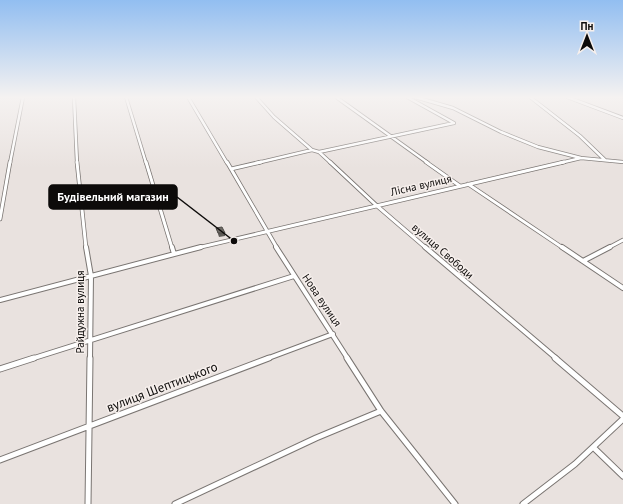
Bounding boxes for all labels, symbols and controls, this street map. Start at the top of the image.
north arrow [567,16,607,56]
text: Пн [581,19,594,33]
street label: Лісна вулиця [388,171,453,199]
callout: Будівельний магазин [49,185,177,209]
text: Будівельний магазин [57,189,169,204]
street label: вулиця Свободи [409,220,477,282]
street label: Райдужна вулиця [73,270,87,354]
street label: Нова вулиця [299,271,345,329]
street label: вулиця Шептицького [104,358,220,416]

